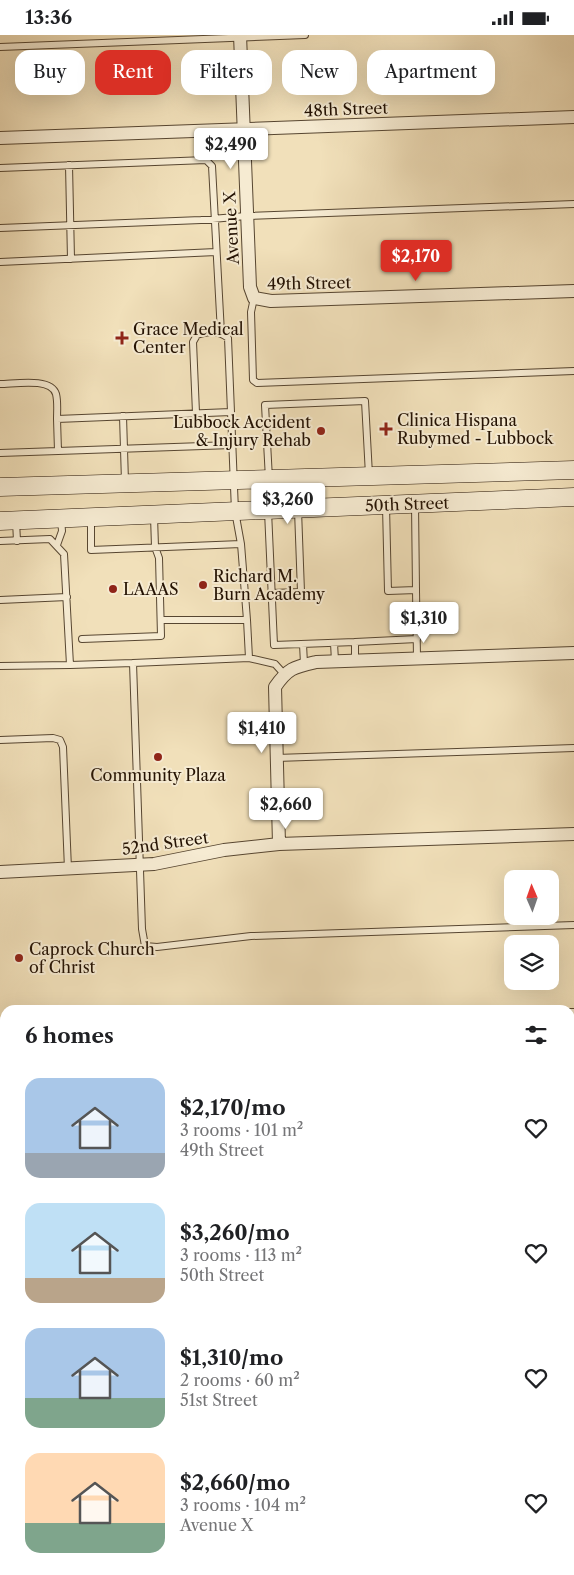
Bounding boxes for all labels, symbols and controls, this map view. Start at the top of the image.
text: 13:36 [25,6,72,29]
chip: Buy [15,50,85,95]
chip: Rent [95,50,171,95]
chip: Filters [181,50,272,95]
chip: New [282,50,357,95]
chip: Apartment [367,50,495,95]
street label: 48th Street [304,98,389,120]
pin: $2,490 [190,127,272,170]
text: $2,490 [205,134,257,154]
street label: Avenue X [219,190,243,266]
pin: $2,170 [375,239,457,282]
text: $2,170 [392,246,440,266]
street label: 49th Street [267,272,351,294]
place label: Grace Medical Center [133,319,244,357]
marker: Grace Medical Center [115,331,129,345]
place label: Clinica Hispana Rubymed - Lubbock [397,410,554,448]
place label: Lubbock Accident & Injury Rehab [173,412,311,450]
marker: Clinica Hispana Rubymed - Lubbock [379,422,393,436]
marker: Lubbock Accident & Injury Rehab [315,425,327,437]
pin: $3,260 [247,483,329,525]
text: $3,260 [262,489,314,509]
street label: 50th Street [365,493,450,515]
place label: Richard M. Burn Academy [213,566,326,604]
place label: LAAAS [123,579,179,599]
marker: Richard M. Burn Academy [197,579,209,591]
marker: LAAAS [107,583,119,595]
pin: $1,310 [383,601,465,644]
text: $1,310 [401,608,447,628]
pin: $1,410 [221,711,303,754]
text: $1,410 [238,718,286,738]
marker: Community Plaza [152,751,164,763]
place label: Community Plaza [90,765,226,785]
pin: $2,660 [245,787,327,830]
text: $2,660 [260,794,312,814]
street label: 52nd Street [120,827,210,859]
north arrow [504,870,559,925]
map controls [504,870,559,990]
button: layers [504,935,559,990]
place label: Caprock Church of Christ [29,939,155,977]
marker: Caprock Church of Christ [13,952,25,964]
icon: filters [522,1021,550,1049]
text: 6 homes [25,1023,114,1048]
text: $2,170/mo [180,1095,285,1120]
icon: home [65,1098,125,1158]
icon: heart [522,1114,550,1142]
text: 3 rooms · 101 m² [180,1120,303,1140]
text: 49th Street [180,1140,264,1160]
text: $3,260/mo [180,1220,289,1245]
icon: home [65,1223,125,1283]
icon: heart [522,1239,550,1267]
text: 3 rooms · 113 m² [180,1245,302,1265]
text: 50th Street [180,1265,264,1285]
text: $1,310/mo [180,1345,283,1370]
icon: home [65,1348,125,1408]
icon: heart [522,1364,550,1392]
text: 2 rooms · 60 m² [180,1370,300,1390]
text: 51st Street [180,1390,258,1410]
text: $2,660/mo [180,1470,290,1495]
icon: home [65,1473,125,1533]
icon: heart [522,1489,550,1517]
text: 3 rooms · 104 m² [180,1495,306,1515]
text: Avenue X [180,1515,253,1535]

